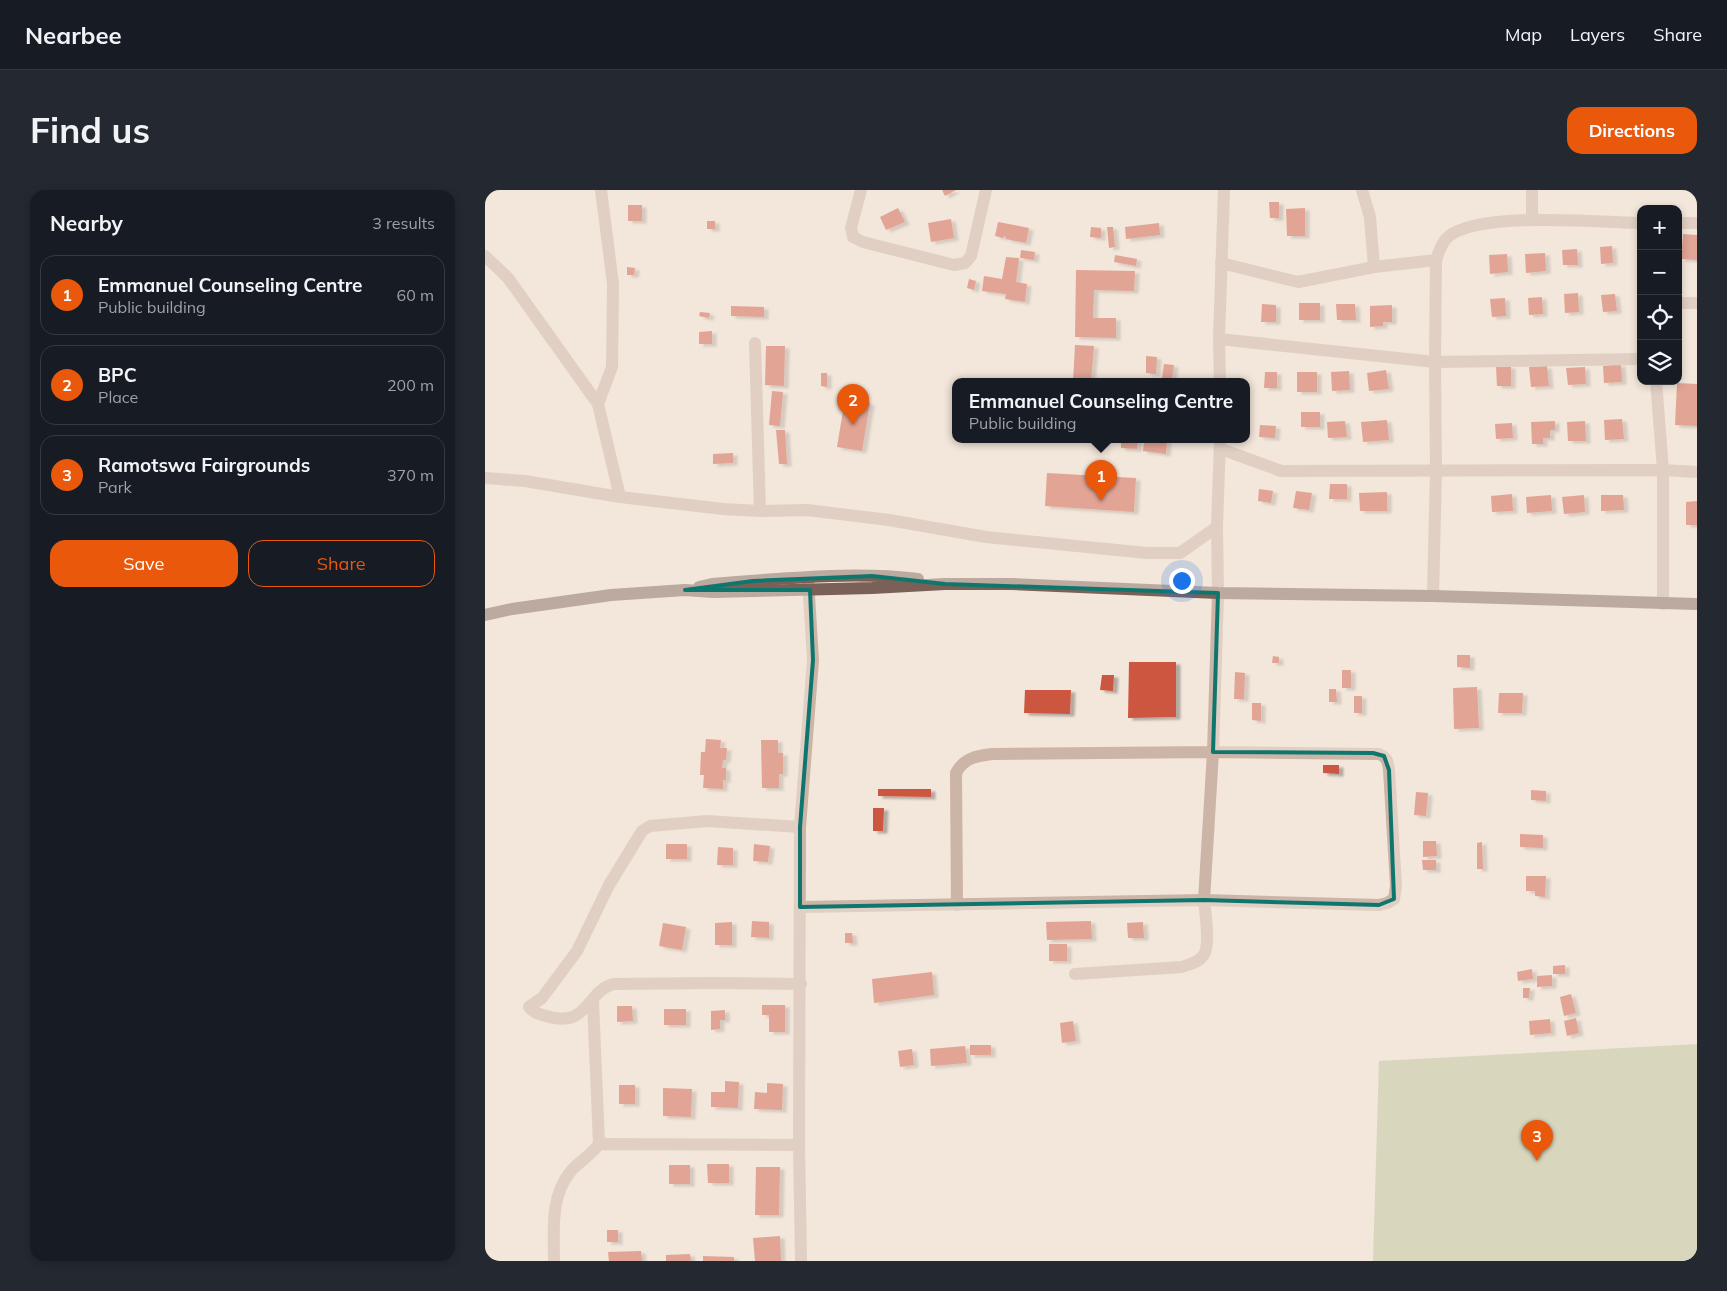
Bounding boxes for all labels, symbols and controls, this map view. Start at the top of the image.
text: Nearbee [25,20,122,50]
text: Map [1505,23,1542,46]
text: Layers [1570,23,1625,46]
text: Share [1653,23,1702,46]
button: Directions [1567,107,1697,154]
text: Find us [30,108,150,152]
map controls [1637,205,1682,385]
button: + [1637,205,1682,250]
text: Nearby [50,210,123,236]
text: 3 results [372,213,435,233]
button: − [1637,250,1682,295]
text: Emmanuel Counseling Centre [98,273,362,297]
text: 1 [62,285,72,305]
text: 60 m [397,285,434,305]
button: locate [1637,295,1682,340]
text: Public building [98,297,206,317]
button: layers [1637,340,1682,385]
text: BPC [98,363,137,387]
text: 2 [62,375,72,395]
text: 200 m [387,375,434,395]
popup [952,378,1250,443]
pin: 2 [837,384,869,425]
text: Place [98,387,138,407]
text: Emmanuel Counseling Centre [969,389,1233,413]
text: Public building [969,413,1077,433]
text: Ramotswa Fairgrounds [98,453,310,477]
pin: 1 [1085,460,1117,501]
text: 3 [62,465,72,485]
text: 370 m [387,465,434,485]
text: Park [98,477,132,497]
button: Save [50,540,238,587]
button: Share [248,540,435,587]
your location [1169,568,1195,594]
pin: 3 [1521,1120,1553,1161]

